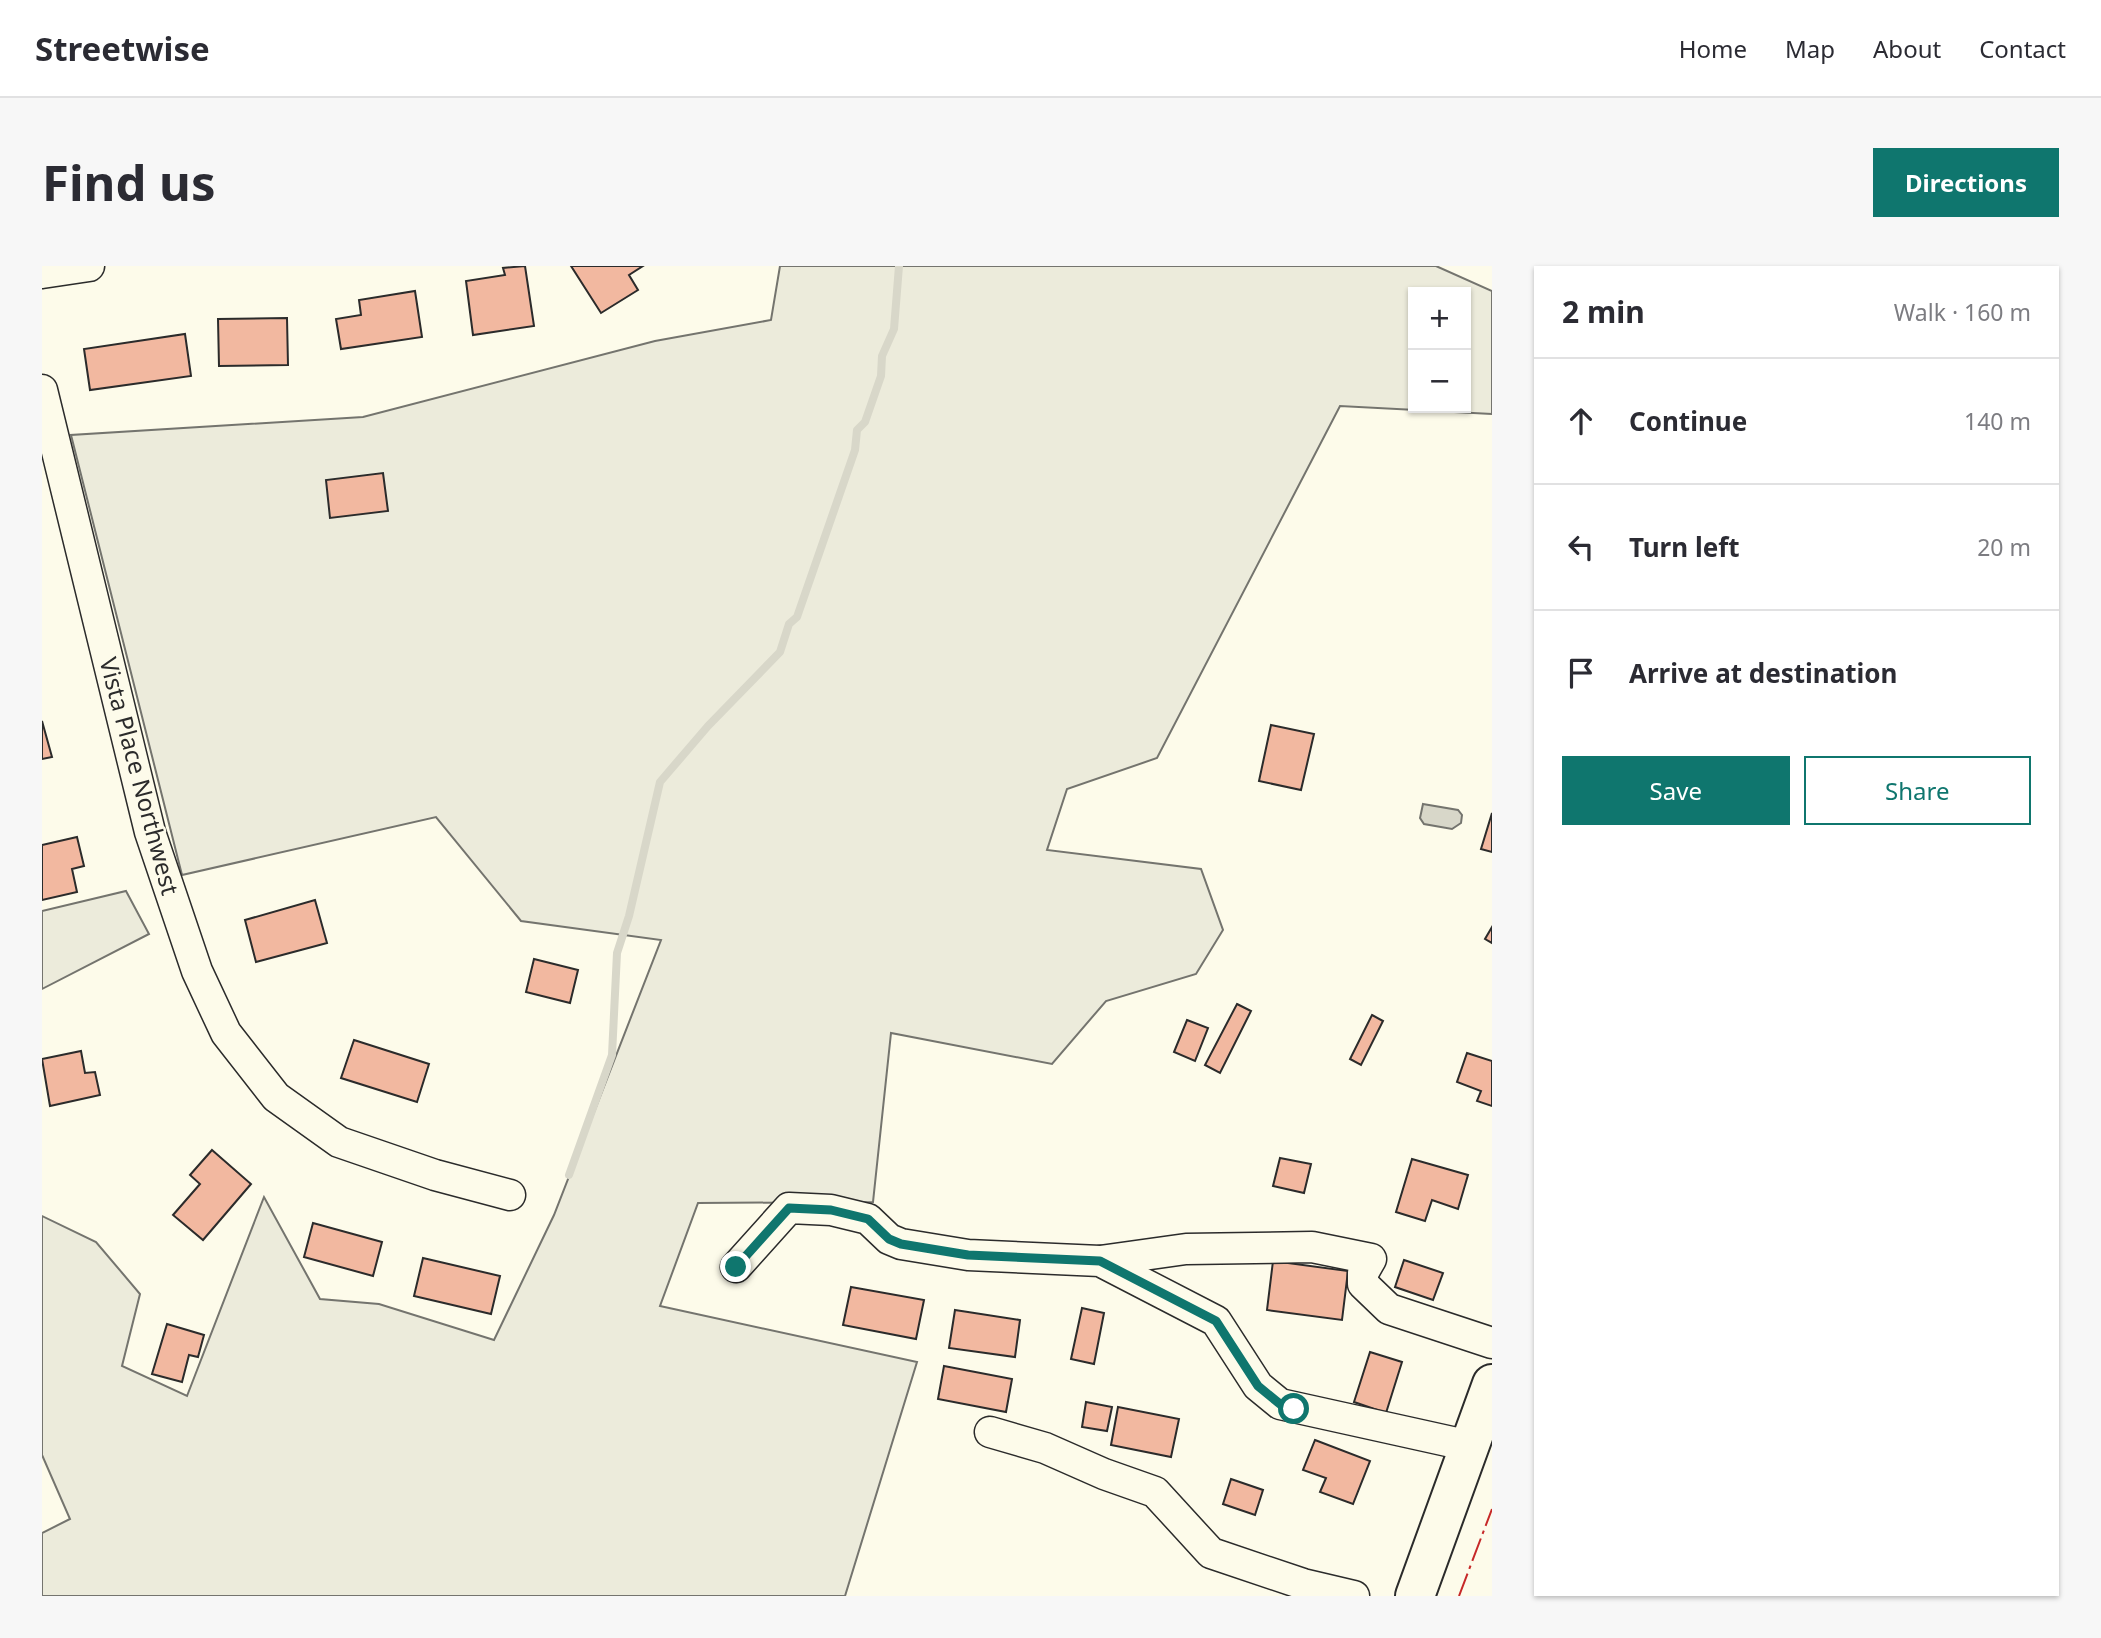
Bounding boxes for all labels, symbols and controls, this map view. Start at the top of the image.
text: Streetwise [35,26,210,71]
text: Home [1679,32,1747,65]
text: Map [1785,32,1835,65]
text: About [1873,32,1941,65]
text: Contact [1979,32,2066,65]
button: Directions [1873,148,2059,217]
text: Find us [42,149,216,215]
map controls [1408,287,1471,413]
button: + [1408,287,1471,350]
text: 2 min [1562,291,1645,332]
text: Walk · 160 m [1894,296,2031,328]
button: − [1408,350,1471,413]
icon: ahead [1562,402,1600,440]
text: Continue [1629,403,1747,439]
text: 140 m [1964,405,2031,437]
icon: left [1562,528,1600,566]
text: Turn left [1629,529,1740,565]
text: 20 m [1977,531,2031,563]
street label: Vista Place Northwest [92,654,188,899]
icon: arrive [1562,654,1600,692]
text: Arrive at destination [1629,655,1898,691]
button: Save [1562,756,1790,825]
button: Share [1804,756,2031,825]
route end [720,1251,751,1282]
route start [1278,1393,1309,1424]

